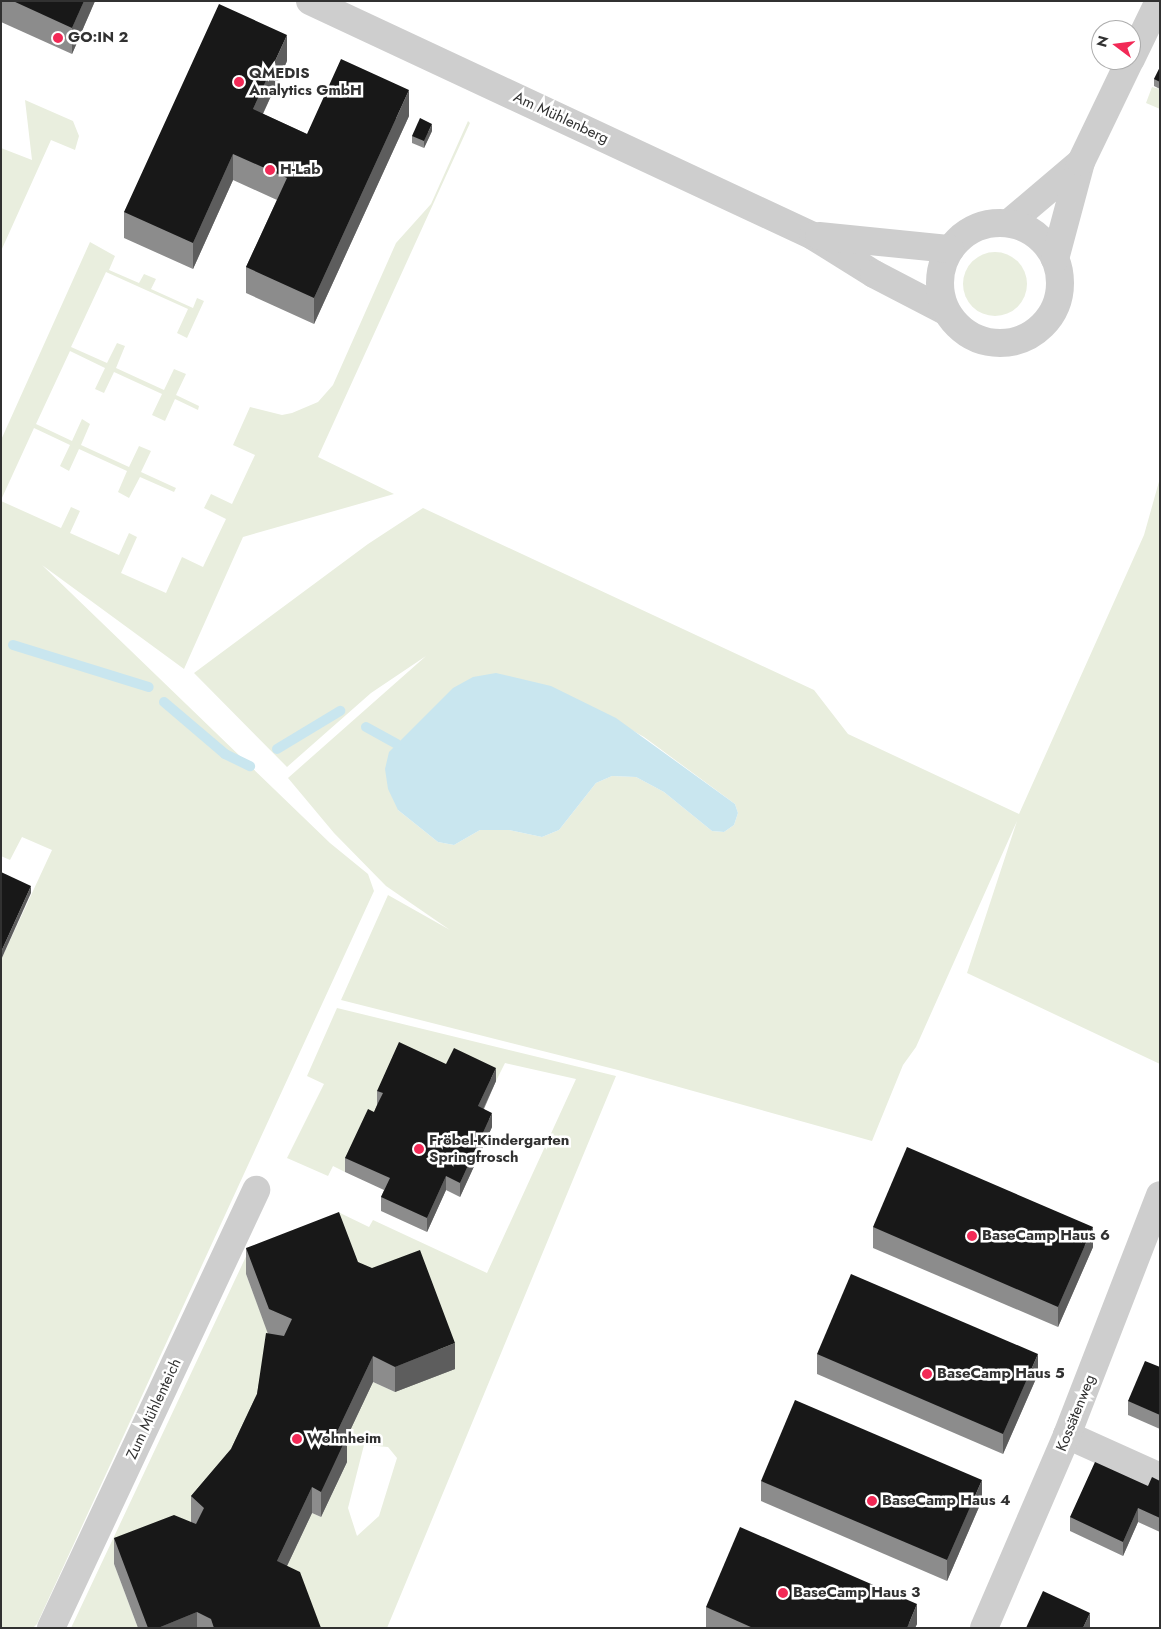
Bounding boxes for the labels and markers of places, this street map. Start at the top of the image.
place label: GO:IN 2 [68,29,128,47]
marker: GO:IN 2 [52,32,64,44]
place label: QMEDIS Analytics GmbH [249,64,362,99]
marker: QMEDIS Analytics GmbH [233,76,245,88]
place label: H-Lab [280,161,320,179]
marker: H-Lab [264,164,276,176]
place label: Fröbel-Kindergarten Springfrosch [429,1131,569,1166]
marker: Fröbel-Kindergarten Springfrosch [413,1143,425,1155]
place label: BaseCamp Haus 6 [982,1227,1110,1245]
marker: BaseCamp Haus 6 [966,1230,978,1242]
place label: BaseCamp Haus 5 [937,1365,1065,1383]
marker: BaseCamp Haus 5 [921,1368,933,1380]
place label: Wohnheim [307,1430,381,1448]
marker: Wohnheim [291,1433,303,1445]
place label: BaseCamp Haus 4 [882,1492,1010,1510]
marker: BaseCamp Haus 4 [866,1495,878,1507]
place label: BaseCamp Haus 3 [793,1584,920,1602]
marker: BaseCamp Haus 3 [777,1587,789,1599]

